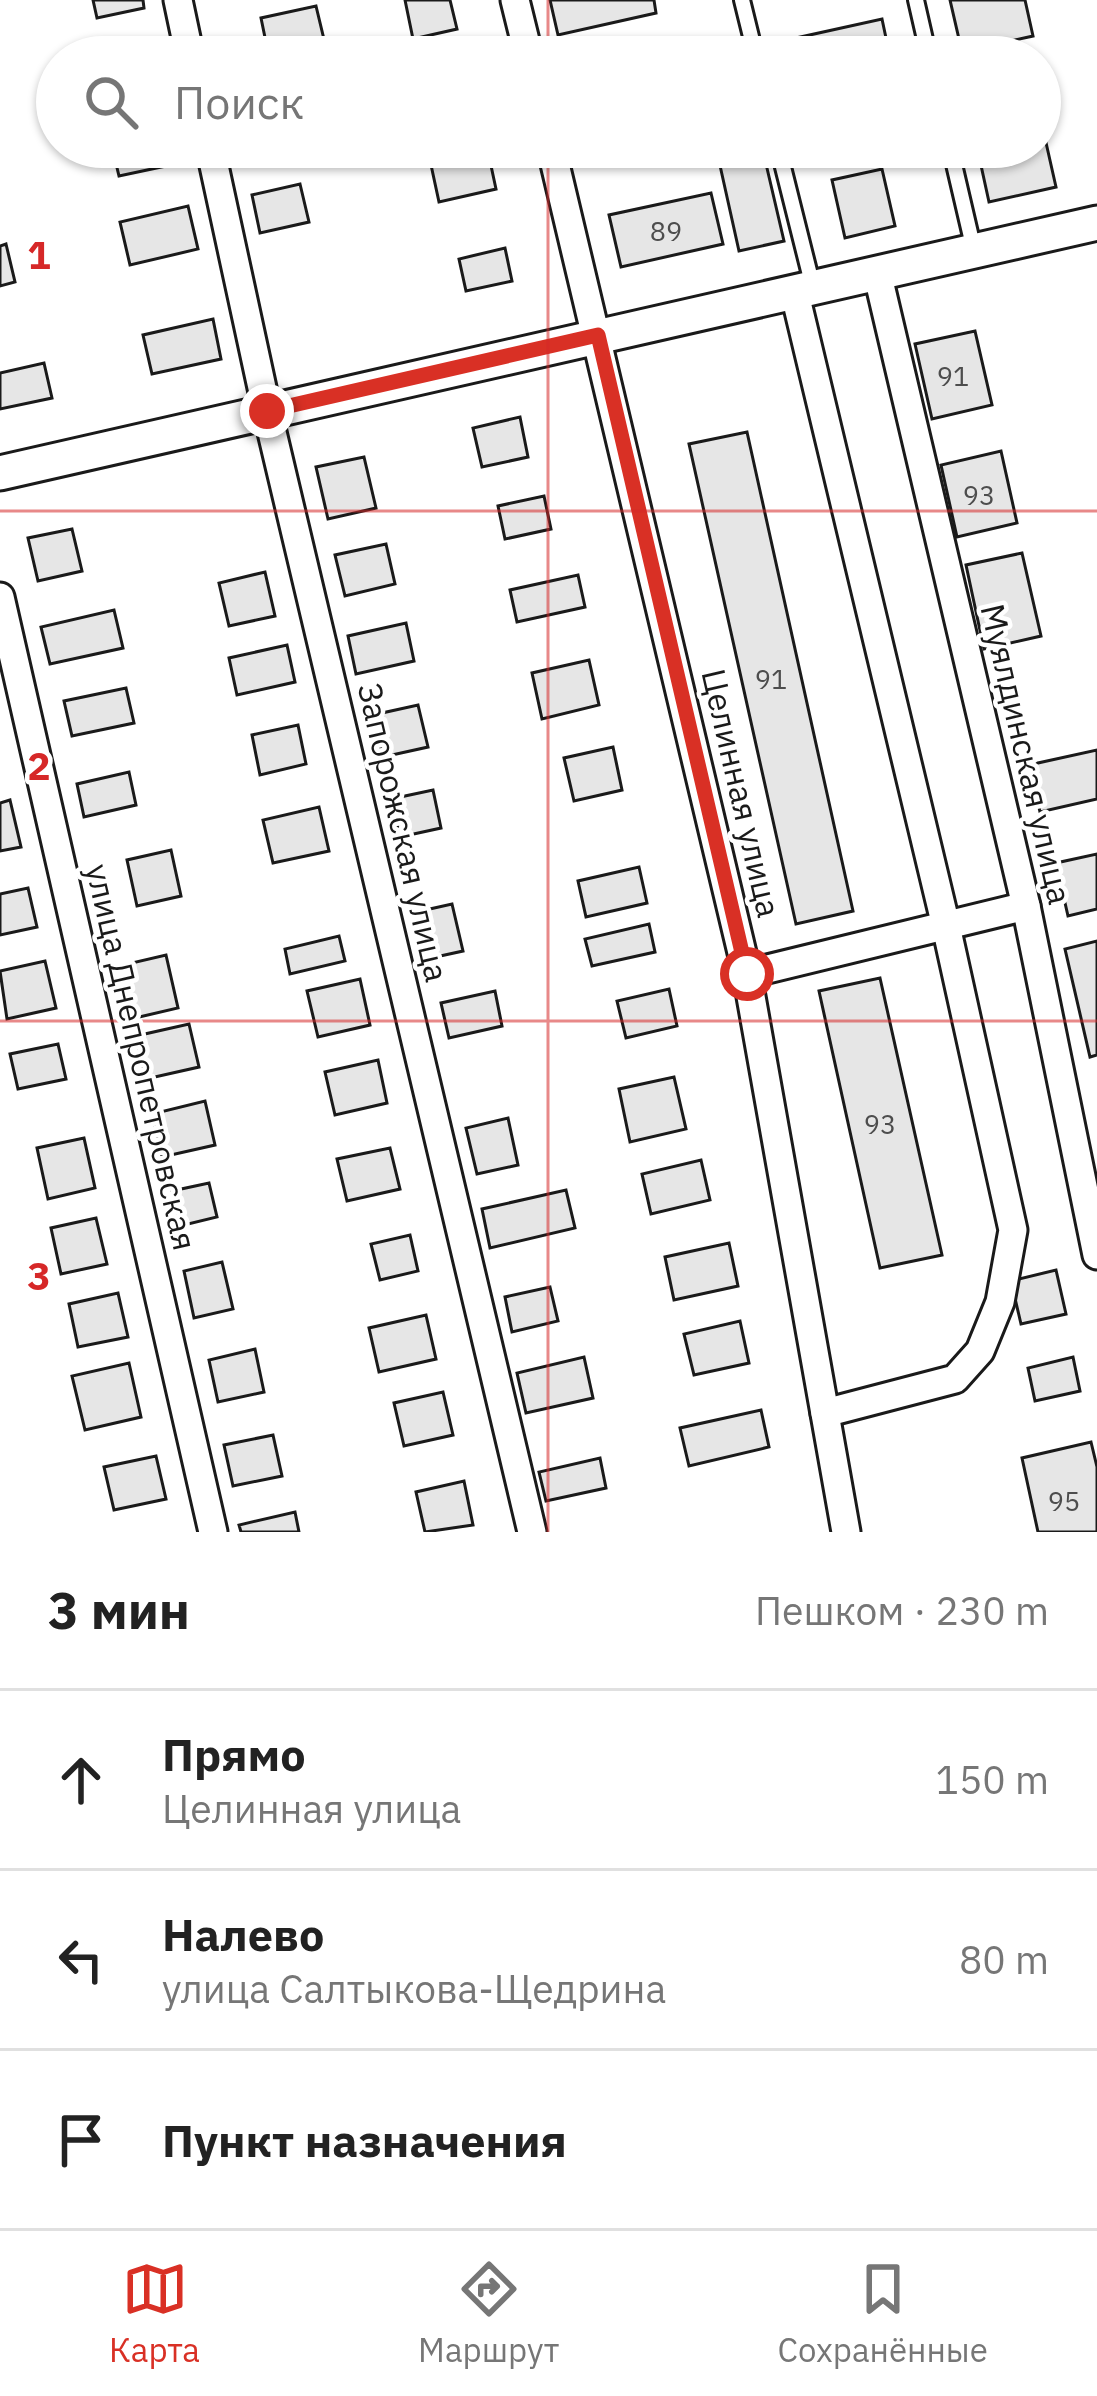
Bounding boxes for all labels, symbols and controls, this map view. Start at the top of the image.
search box [36,36,1061,168]
icon: search [78,69,144,135]
text: Поиск [174,73,304,131]
house number: 89 [650,213,682,248]
text: 1 [27,229,51,280]
house number: 91 [937,358,969,393]
route end [240,384,294,438]
house number: 93 [963,477,995,512]
street label: Муялдинская улица [972,600,1082,908]
house number: 91 [755,661,787,696]
street label: Целинная улица [693,665,791,921]
street label: Запорожская улица [349,678,459,986]
text: 2 [27,740,51,791]
street label: улица Днепропетровская [77,860,207,1254]
route start [720,947,774,1001]
house number: 93 [864,1106,896,1141]
text: 3 [27,1250,51,1301]
house number: 95 [1048,1483,1080,1518]
text: 3 мин [48,1577,190,1643]
text: Пешком · 230 m [755,1585,1049,1636]
text: Прямо [162,1725,306,1783]
icon: ahead [48,1747,114,1813]
text: 150 m [936,1754,1049,1805]
text: Целинная улица [162,1783,461,1834]
text: Налево [162,1905,324,1963]
icon: left [48,1927,114,1993]
text: 80 m [959,1934,1049,1985]
text: улица Салтыкова-Щедрина [162,1963,666,2014]
icon: arrive [48,2107,114,2173]
text: Пункт назначения [162,2111,567,2169]
tab: Карта [109,2256,200,2371]
tab: Маршрут [418,2256,559,2371]
tab: Сохранённые [777,2256,988,2371]

